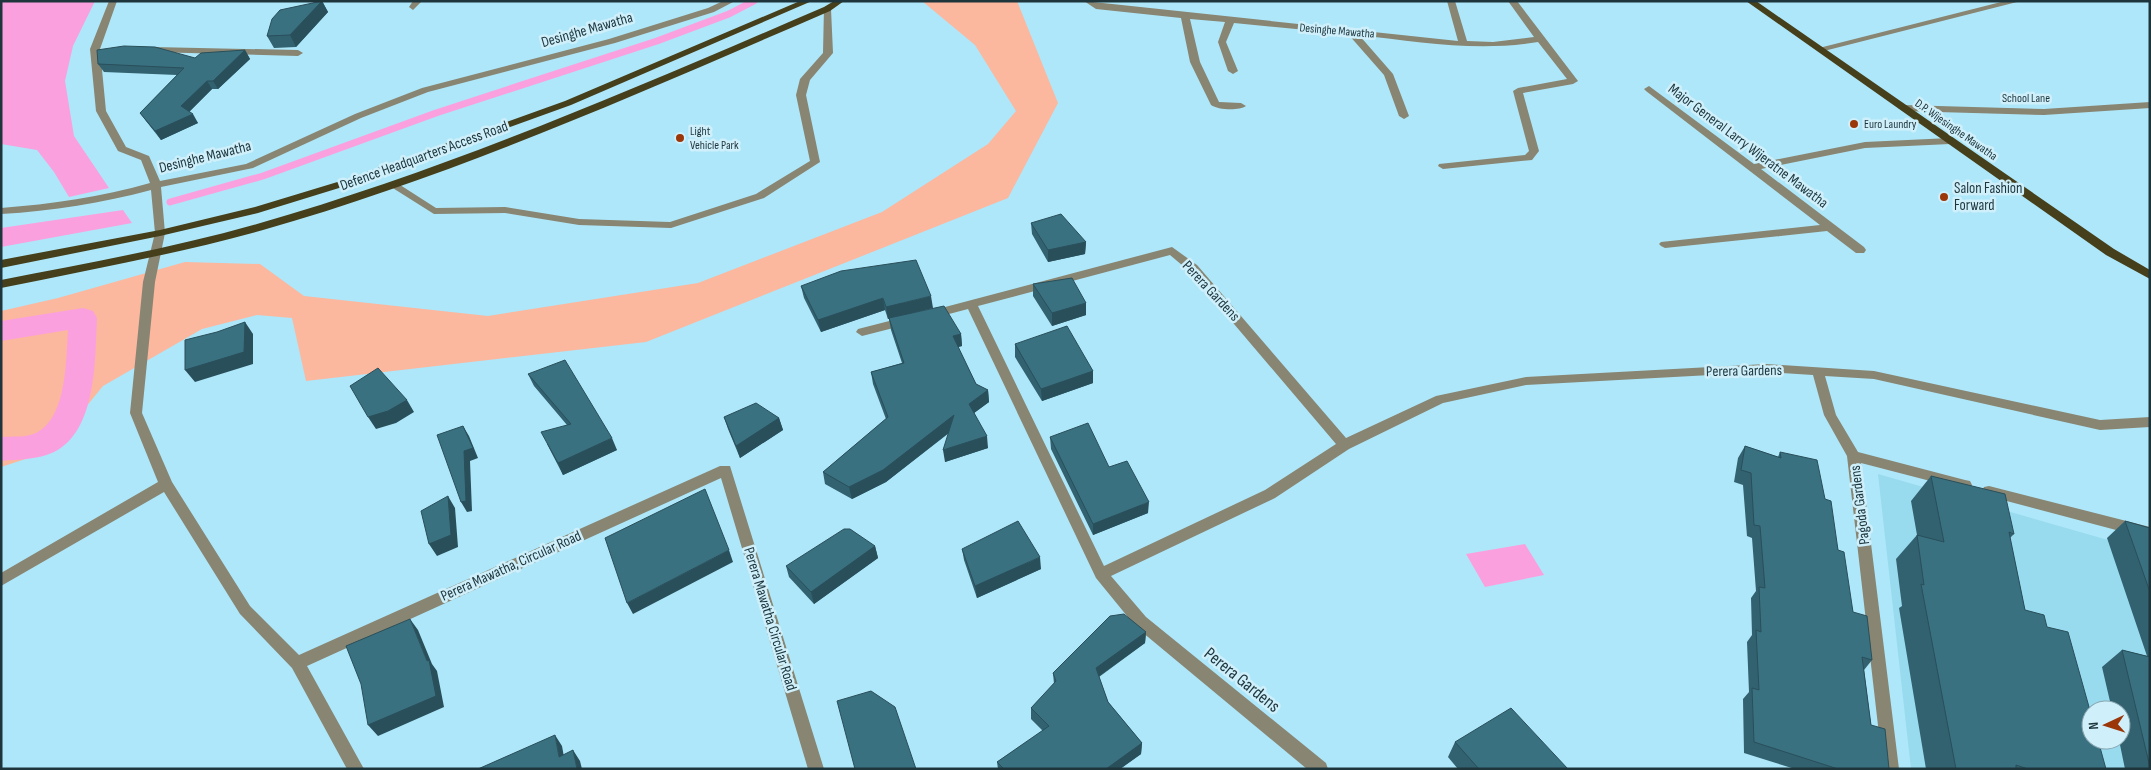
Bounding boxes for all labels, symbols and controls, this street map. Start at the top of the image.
street label: Desinghe Mawatha [539,8,635,52]
street label: Desinghe Mawatha [1299,20,1376,42]
street label: Major General Larry Wijeratne Mawatha [1664,80,1832,213]
street label: School Lane [2002,91,2050,106]
street label: D.P. Wijesinghe Mawatha [1912,96,2000,164]
street label: Defence Headquarters Access Road [337,117,511,195]
place label: Euro Laundry [1864,117,1917,132]
marker: Euro Laundry [1848,118,1860,130]
place label: Light Vehicle Park [690,124,739,153]
marker: Light Vehicle Park [674,132,686,144]
street label: Desinghe Mawatha [157,136,253,178]
place label: Salon Fashion Forward [1954,179,2022,215]
marker: Salon Fashion Forward [1938,191,1950,203]
street label: Perera Gardens [1178,257,1244,325]
street label: Perera Gardens [1706,361,1782,381]
street label: Pagoda Gardens [1846,464,1874,546]
street label: Perera Mawatha, Circular Road [438,526,584,606]
street label: Perera Mawatha Circular Road [739,545,801,693]
street label: Perera Gardens [1200,643,1284,717]
north arrow [2081,700,2131,750]
text: N [2085,722,2102,730]

